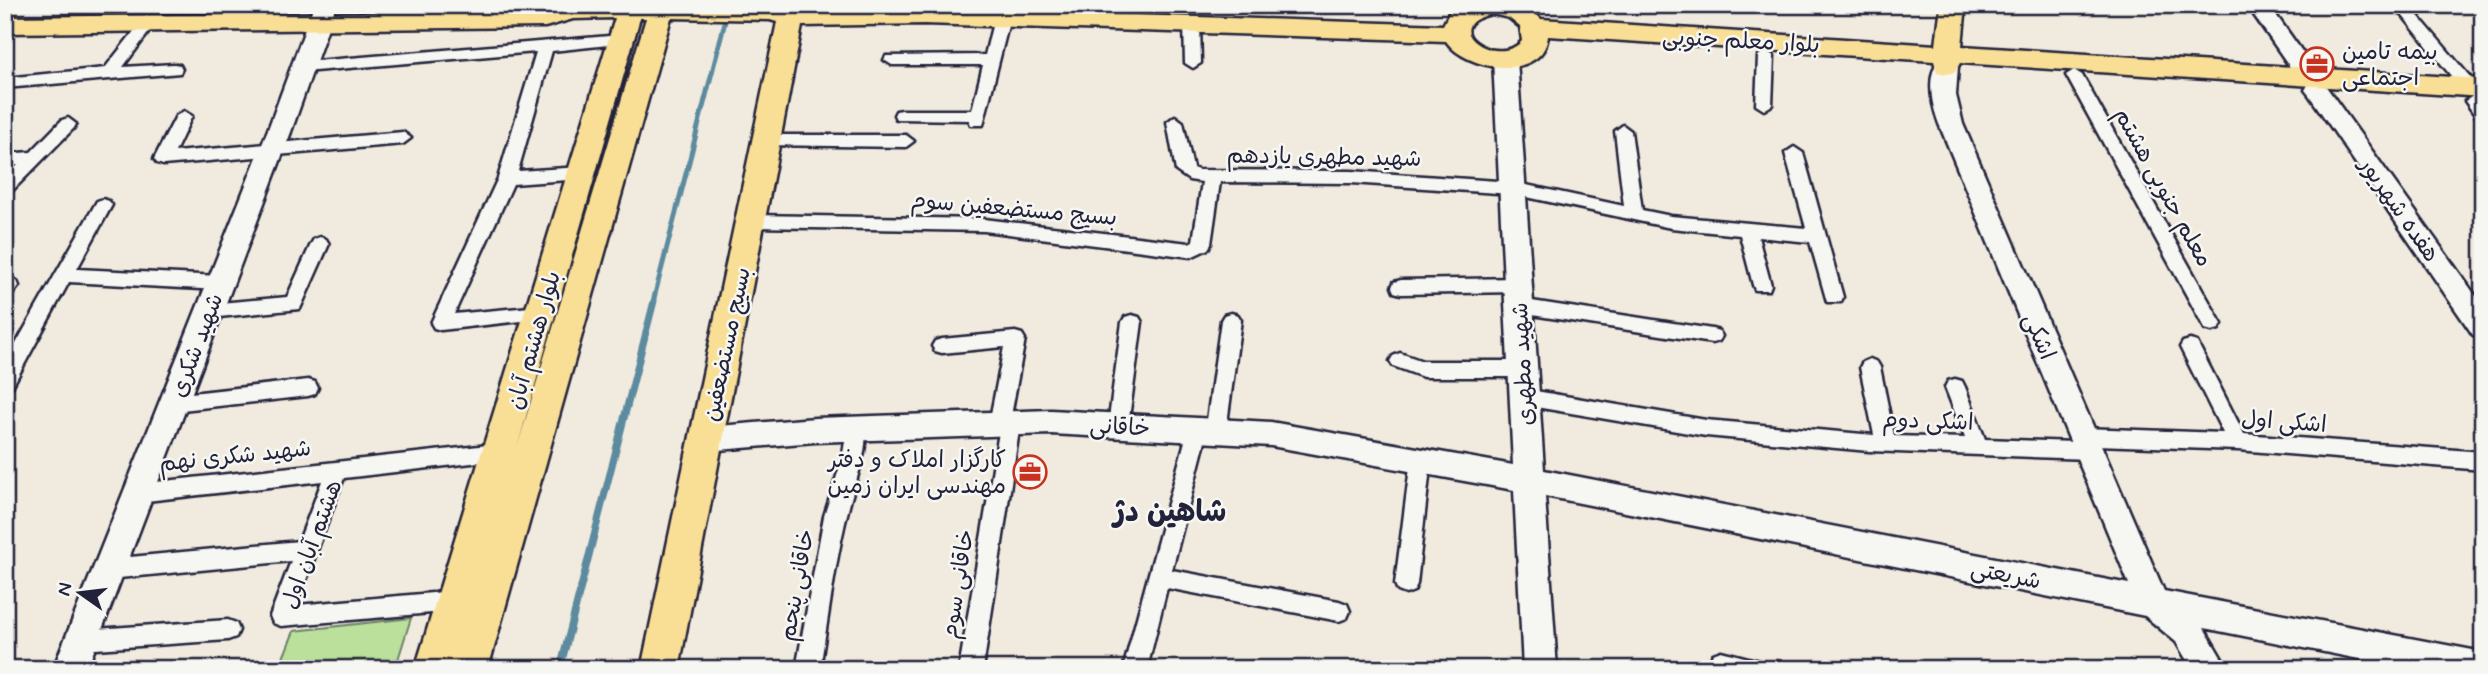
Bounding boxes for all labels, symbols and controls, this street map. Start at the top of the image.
street label: بلوار معلم جنوبی [1661,23,1821,62]
place label: بیمه تامین اجتماعی [2342,38,2438,94]
office icon: بیمه تامین اجتماعی [2298,45,2336,83]
street label: معلم جنوبی هشتم [2105,103,2218,273]
street label: شهید مطهری یازدهم [1226,141,1422,176]
street label: هفده شهریور [2350,150,2445,268]
street label: بسیج مستضعفین سوم [910,186,1118,234]
street label: بسیج مستضعفین [697,265,759,424]
street label: بلوار هشتم آبان [501,268,570,414]
street label: شهید شکری [164,289,231,402]
street label: شهید مطهری [1506,302,1542,426]
street label: اشکی [2015,309,2061,365]
street label: اشکی دوم [1882,405,1974,440]
street label: اشکی اول [2240,405,2328,441]
street label: خاقانی [1089,411,1151,445]
street label: شهید شکری نهم [158,434,313,481]
place label: کارگزار املاک و دفتر مهندسی ایران زمین [826,446,1006,502]
office icon: کارگزار املاک و دفتر مهندسی ایران زمین [1011,453,1049,491]
street label: هشتم آبان اول [276,476,351,614]
district label: شاهین دژ [1110,493,1227,532]
street label: خاقانی پنجم [773,527,824,644]
street label: خاقانی سوم [936,527,982,641]
street label: شریعتی [1968,555,2043,597]
north arrow [46,558,116,628]
text: N [51,580,79,598]

